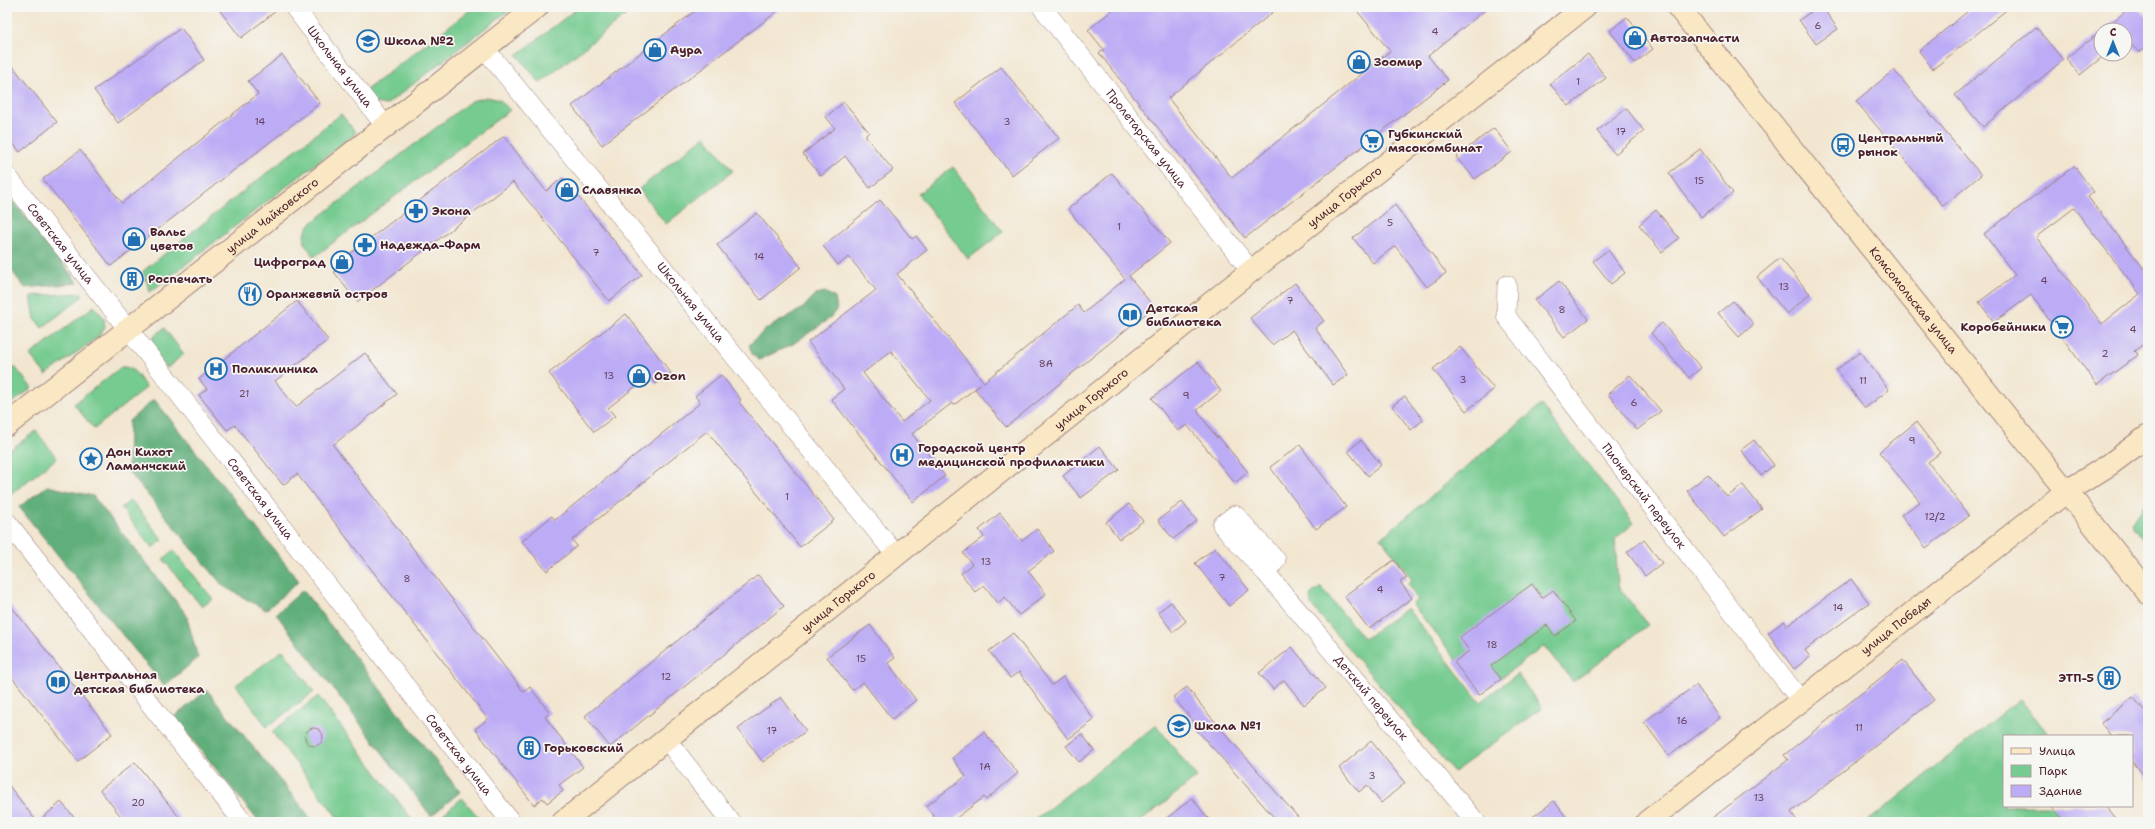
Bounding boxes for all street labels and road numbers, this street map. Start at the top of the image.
street label: Школьная улица [303,22,376,111]
street label: Пролетарская улица [1102,86,1191,192]
street label: улица Горького [1304,162,1385,231]
street label: улица Чайковского [223,174,322,257]
street label: Советская улица [23,200,98,288]
street label: Комсомольская улица [1866,244,1961,357]
street label: Школьная улица [653,259,728,346]
street label: улица Горького [1051,364,1132,433]
street label: Пионерский переулок [1598,440,1690,553]
street label: Советская улица [223,454,297,543]
street label: улица Горького [798,567,879,636]
street label: улица Победы [1857,593,1934,659]
street label: Детский переулок [1331,652,1412,744]
street label: Советская улица [422,710,496,799]

